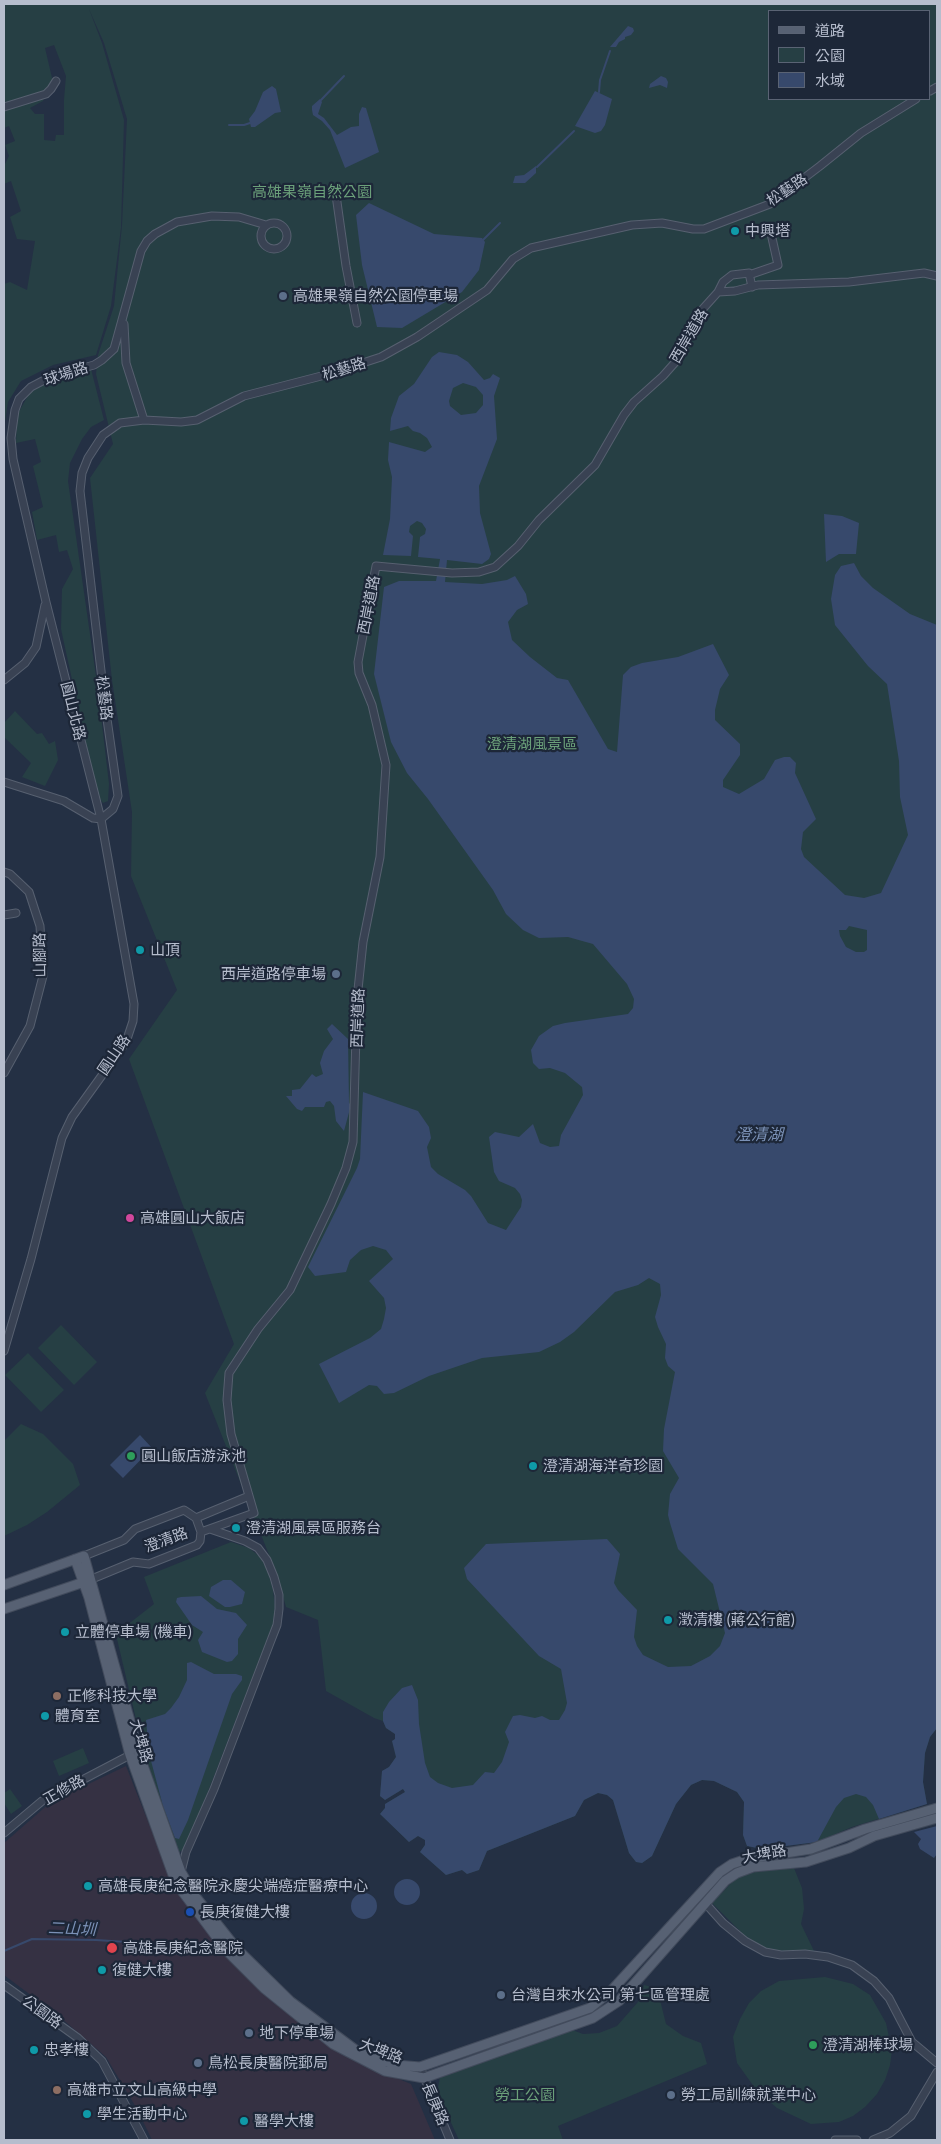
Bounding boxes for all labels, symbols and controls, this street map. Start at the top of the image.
legend [768,10,931,100]
text: 道路 [815,21,845,39]
text: 公園 [815,46,845,64]
text: 水域 [815,71,845,89]
street label: 松藝路 [763,170,811,210]
park label: 高雄果嶺自然公園 [252,183,372,201]
place label: 中興塔 [745,222,790,240]
marker: 中興塔 [729,225,741,237]
place label: 高雄果嶺自然公園停車場 [293,287,458,305]
marker: 高雄果嶺自然公園停車場 [277,290,289,302]
street label: 西岸道路 [666,306,712,366]
street label: 松藝路 [320,354,368,384]
street label: 球場路 [42,358,90,390]
street label: 西岸道路 [354,574,384,636]
street label: 松藝路 [92,675,116,721]
street label: 圓山北路 [57,680,89,742]
park label: 澄清湖風景區 [487,735,577,753]
street label: 山腳路 [31,932,49,978]
place label: 山頂 [150,941,180,959]
marker: 山頂 [134,944,146,956]
place label: 西岸道路停車場 [221,965,326,983]
marker: 西岸道路停車場 [330,968,342,980]
street label: 西岸道路 [348,988,368,1048]
street label: 圓山路 [94,1031,134,1079]
water label: 澄清湖 [735,1125,783,1145]
place label: 高雄圓山大飯店 [140,1209,245,1227]
marker: 高雄圓山大飯店 [124,1212,136,1224]
place label: 圓山飯店游泳池 [141,1447,246,1465]
marker: 圓山飯店游泳池 [125,1450,137,1462]
place label: 澄清湖海洋奇珍園 [543,1457,663,1475]
marker: 澄清湖海洋奇珍園 [527,1460,539,1472]
place label: 澄清湖風景區服務台 [246,1519,381,1537]
marker: 澄清湖風景區服務台 [230,1522,242,1534]
street label: 澄清路 [142,1524,190,1556]
place label: 澂清樓 (蔣公行館) [678,1611,795,1629]
marker: 澂清樓 (蔣公行館) [662,1614,674,1626]
place label: 立體停車場 (機車) [75,1623,192,1641]
marker: 立體停車場 (機車) [59,1626,71,1638]
place label: 正修科技大學 [67,1687,157,1705]
marker: 正修科技大學 [51,1690,63,1702]
place label: 體育室 [55,1707,100,1725]
marker: 體育室 [39,1710,51,1722]
street label: 大埤路 [126,1717,156,1765]
street label: 正修路 [40,1771,88,1809]
street label: 大埤路 [740,1841,788,1867]
place label: 高雄長庚紀念醫院永慶尖端癌症醫療中心 [98,1877,368,1895]
marker: 高雄長庚紀念醫院永慶尖端癌症醫療中心 [82,1880,94,1892]
place label: 長庚復健大樓 [200,1903,290,1921]
marker: 長庚復健大樓 [184,1906,196,1918]
water label: 二山圳 [48,1919,96,1939]
place label: 高雄長庚紀念醫院 [123,1939,243,1957]
marker: 高雄長庚紀念醫院 [105,1941,119,1955]
place label: 復健大樓 [112,1961,172,1979]
marker: 復健大樓 [96,1964,108,1976]
place label: 台灣自來水公司 第七區管理處 [511,1986,710,2004]
marker: 台灣自來水公司 第七區管理處 [495,1989,507,2001]
street label: 公園路 [19,1991,65,2033]
place label: 地下停車場 [259,2024,334,2042]
marker: 地下停車場 [243,2027,255,2039]
street label: 大埤路 [357,2035,405,2067]
place label: 澄清湖棒球場 [823,2036,913,2054]
marker: 澄清湖棒球場 [807,2039,819,2051]
place label: 忠孝樓 [44,2041,89,2059]
marker: 忠孝樓 [28,2044,40,2056]
place label: 鳥松長庚醫院郵局 [208,2054,328,2072]
marker: 鳥松長庚醫院郵局 [192,2057,204,2069]
street label: 長庚路 [418,2080,452,2128]
place label: 高雄市立文山高級中學 [67,2081,217,2099]
marker: 高雄市立文山高級中學 [51,2084,63,2096]
park label: 勞工公園 [495,2086,555,2104]
place label: 勞工局訓練就業中心 [681,2086,816,2104]
marker: 勞工局訓練就業中心 [665,2089,677,2101]
place label: 學生活動中心 [97,2105,187,2123]
marker: 學生活動中心 [81,2108,93,2120]
place label: 醫學大樓 [254,2112,314,2130]
marker: 醫學大樓 [238,2115,250,2127]

